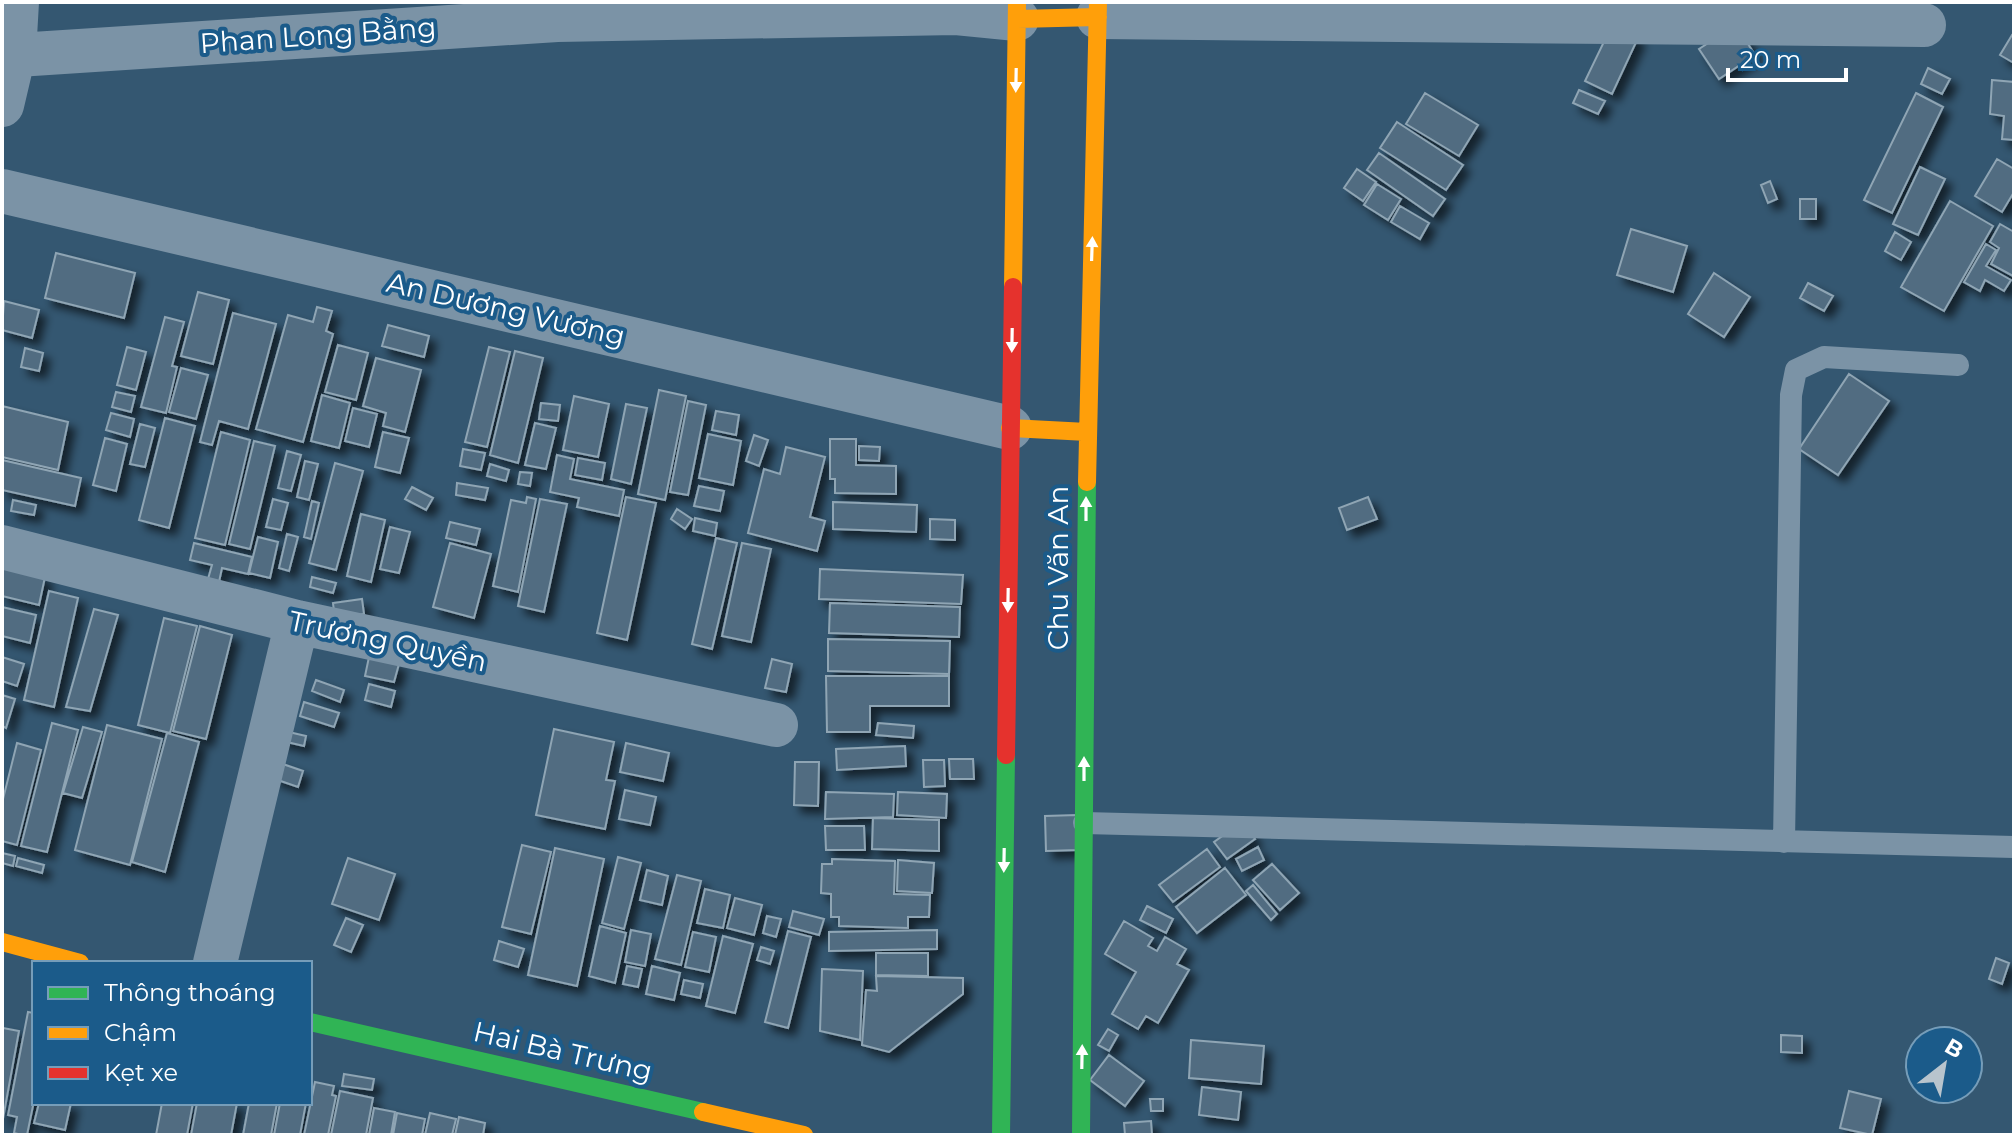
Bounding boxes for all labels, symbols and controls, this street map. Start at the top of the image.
street label: Phan Long Bằng [199,10,437,60]
scale bar [1728,32,1846,82]
text: 20 m [1740,45,1801,74]
one-way arrow [1010,68,1022,93]
one-way arrow [1085,236,1098,261]
street label: An Dương Vương [383,265,629,353]
one-way arrow [1006,328,1018,353]
street label: Chu Văn An [1041,486,1075,650]
one-way arrow [1080,496,1092,521]
one-way arrow [1002,588,1014,613]
street label: Trương Quyền [286,603,490,679]
one-way arrow [1078,756,1090,781]
one-way arrow [998,848,1011,873]
legend [32,961,312,1105]
text: Thông thoáng [104,978,276,1007]
street label: Hai Bà Trưng [470,1014,656,1088]
text: Chậm [104,1018,177,1047]
north arrow [1904,1025,1984,1105]
text: B [1940,1032,1968,1064]
one-way arrow [1076,1044,1088,1069]
text: Kẹt xe [104,1058,178,1087]

